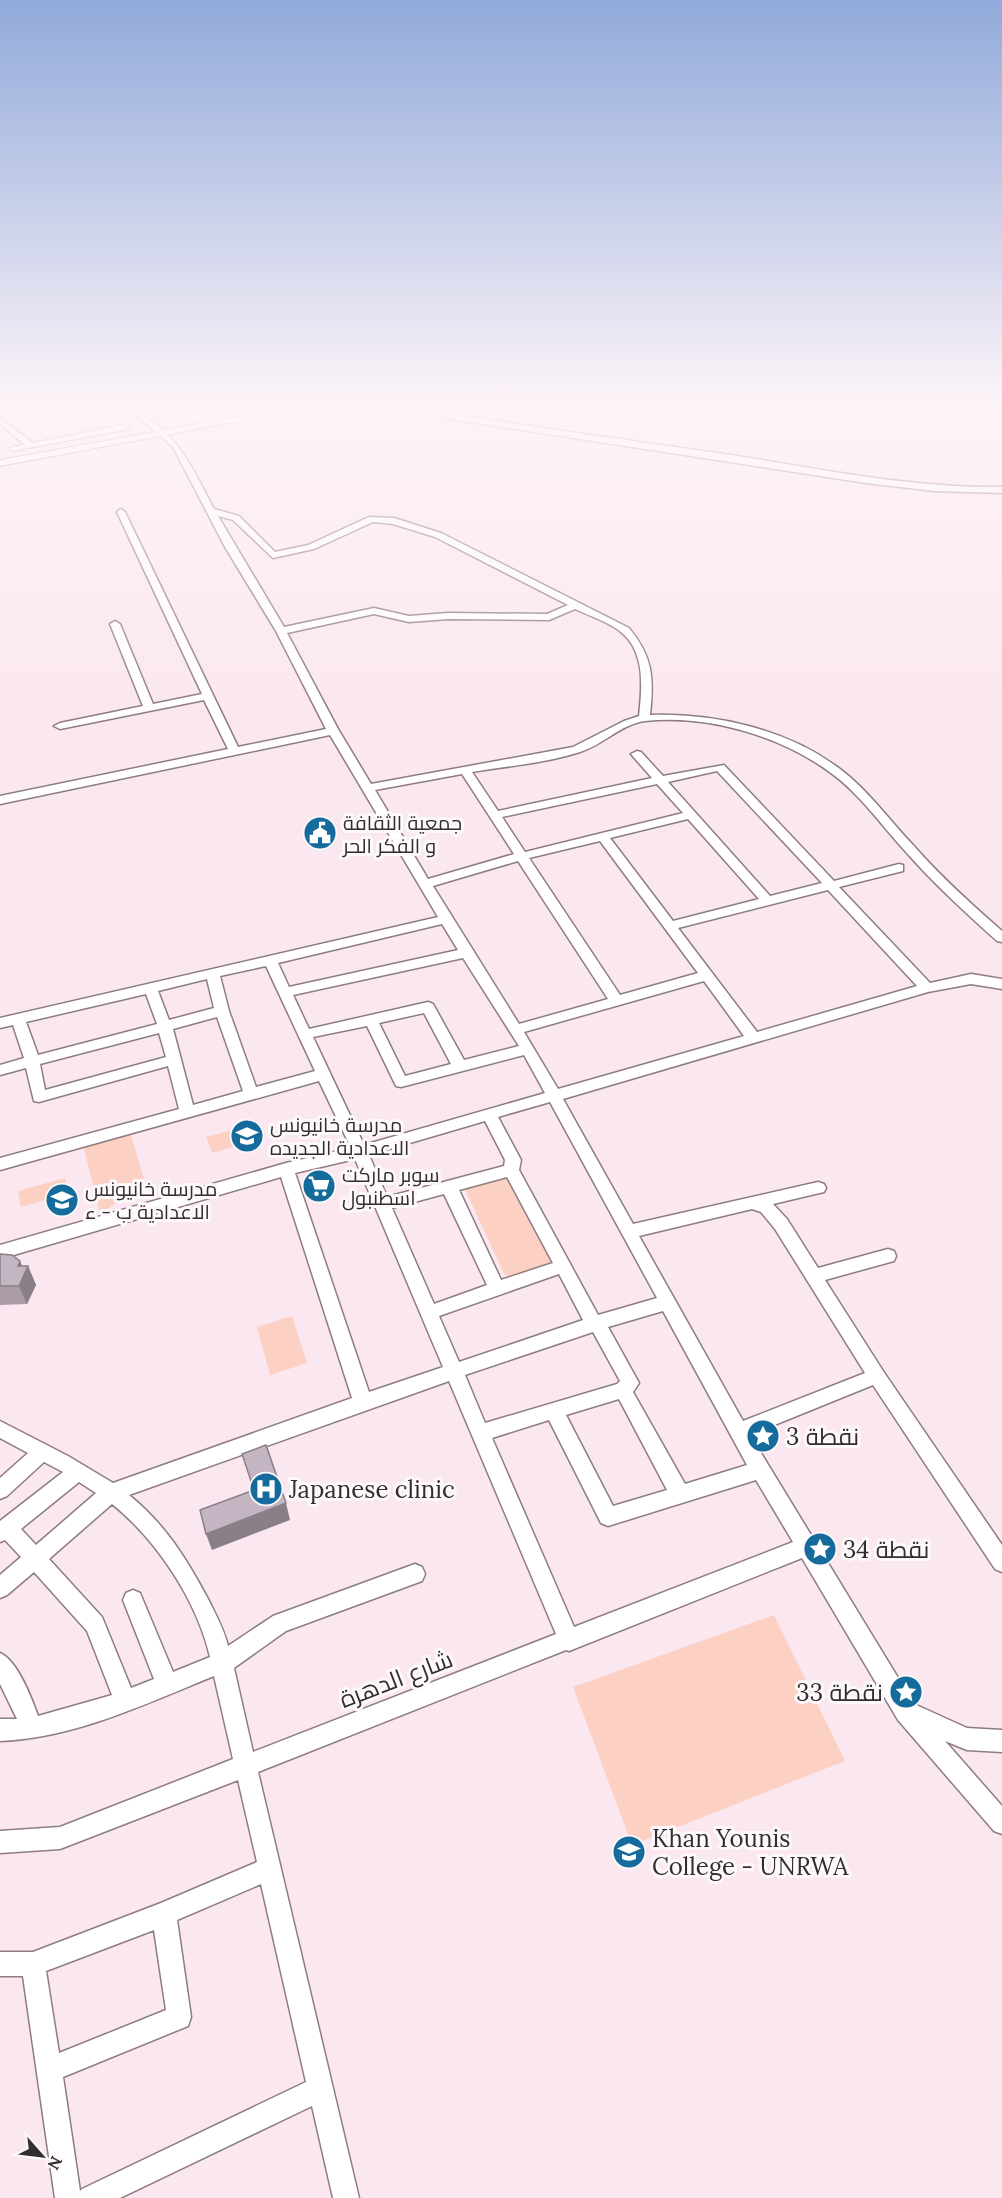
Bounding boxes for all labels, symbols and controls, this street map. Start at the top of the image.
place label: جمعية الثقافة و الفكر الحر [342,810,462,858]
public building icon: جمعية الثقافة و الفكر الحر [302,815,338,851]
place label: مدرسة خانيونس الاعدادية الجديده [270,1112,409,1160]
school or university icon: مدرسة خانيونس الاعدادية الجديده [229,1118,265,1154]
place label: سوبر ماركت اسطنبول [342,1162,440,1211]
supermarket icon: سوبر ماركت اسطنبول [301,1168,337,1204]
place label: مدرسة خانيونس الاعدادية ب - ء [85,1176,217,1224]
school or university icon: مدرسة خانيونس الاعدادية ب - ء [44,1182,80,1218]
place icon: نقطة 3 [745,1418,781,1454]
place label: نقطة 3 [786,1421,859,1452]
hospital icon: Japanese clinic [248,1471,284,1507]
place label: Japanese clinic [288,1474,455,1505]
place icon: نقطة 34 [802,1531,838,1567]
place label: نقطة 34 [843,1534,929,1565]
street label: شارع الدهرة [335,1643,457,1716]
place icon: نقطة 33 [888,1674,924,1710]
place label: نقطة 33 [796,1677,883,1708]
place label: Khan Younis College - UNRWA [652,1823,849,1882]
school or university icon: Khan Younis College - UNRWA [611,1834,647,1870]
north arrow [12,2126,72,2186]
text: N [44,2153,67,2173]

